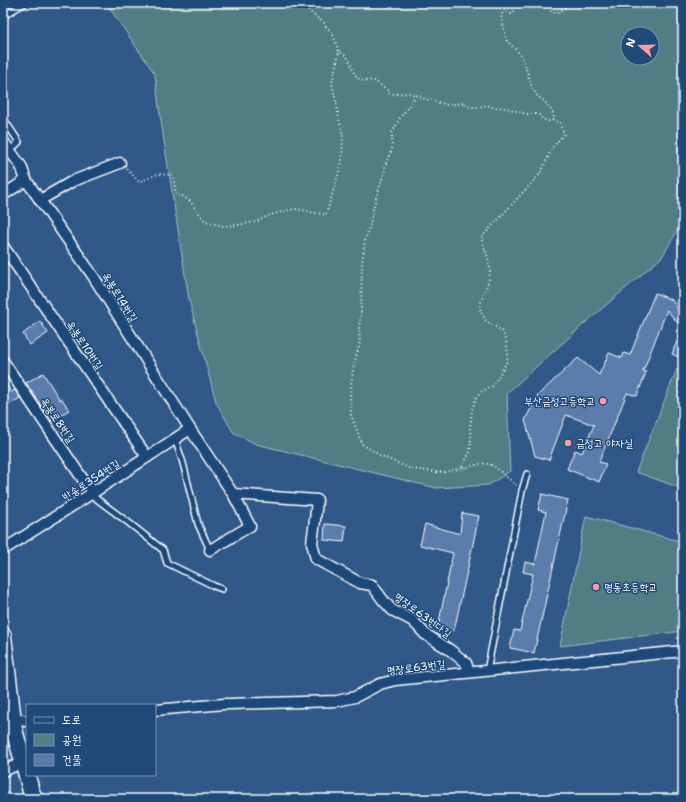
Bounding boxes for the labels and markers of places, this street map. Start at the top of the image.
place label: 부산금정고등학교 [524,394,595,409]
marker: 부산금정고등학교 [598,396,608,406]
place label: 금정고 야자실 [576,436,633,451]
marker: 금정고 야자실 [563,438,573,448]
place label: 명동초등학교 [604,580,657,595]
marker: 명동초등학교 [591,582,601,592]

